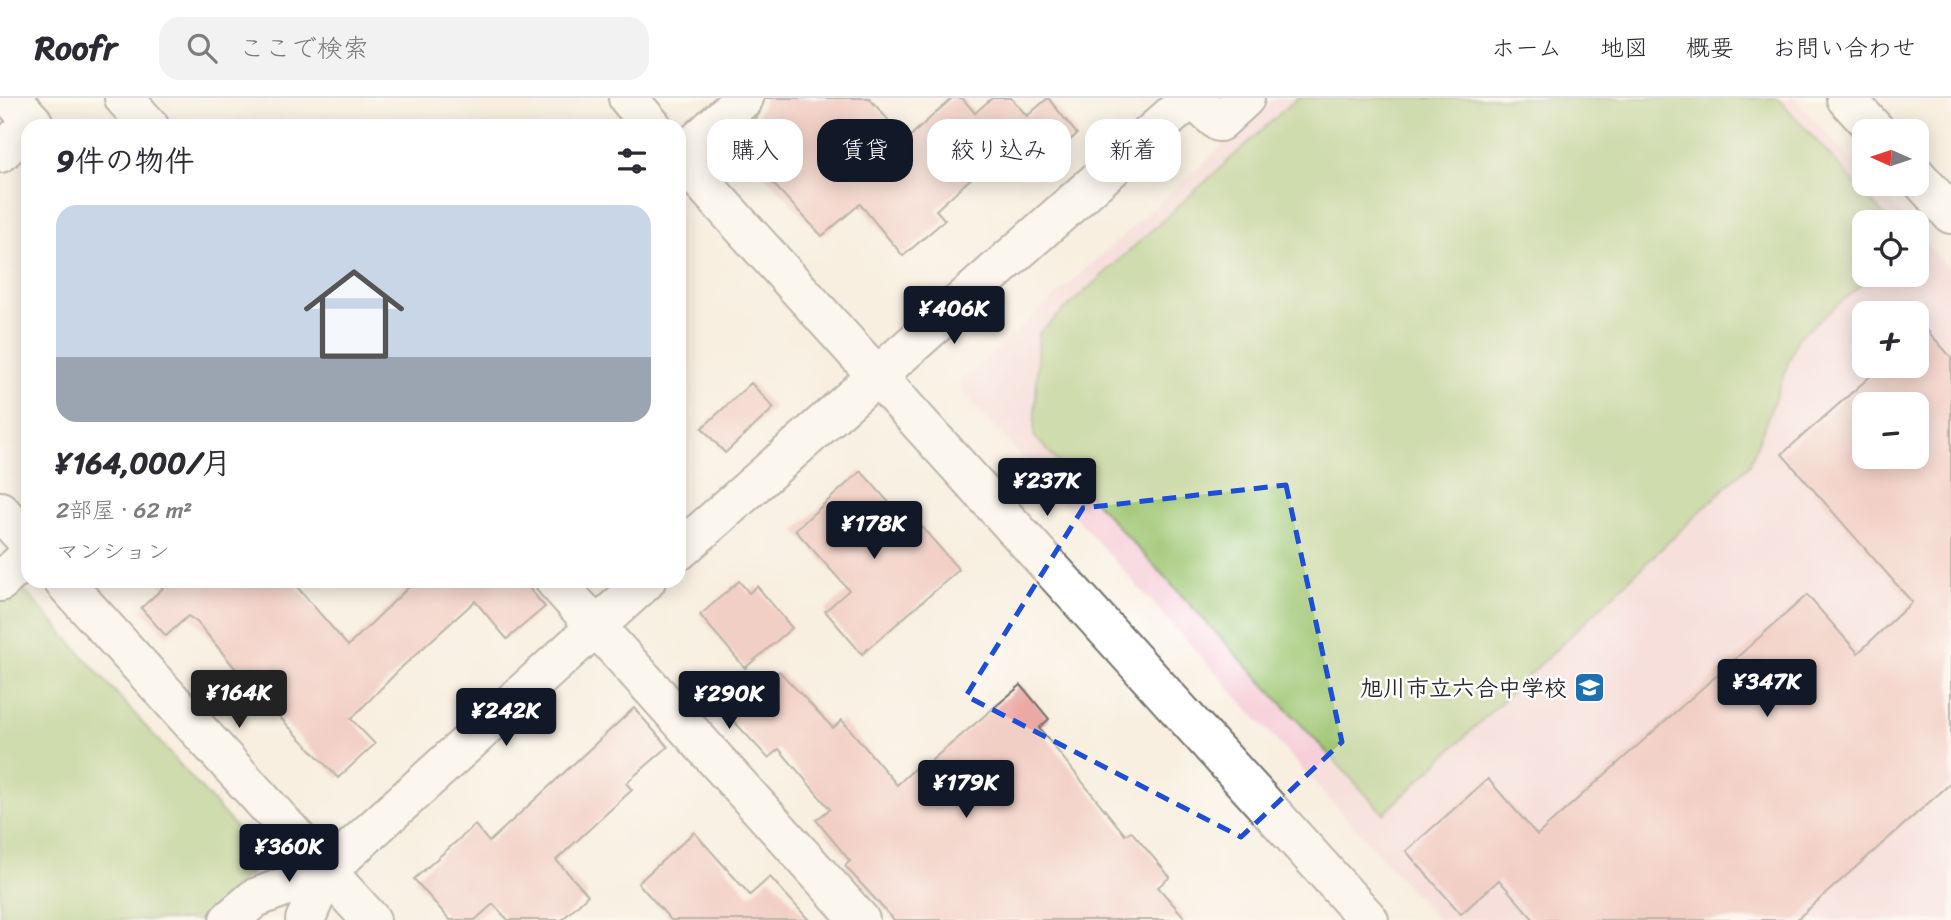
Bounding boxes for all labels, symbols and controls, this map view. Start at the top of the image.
search box [159,17,649,80]
text: Roofr [35,19,117,77]
text: ここで検索 [239,25,369,71]
text: ホーム [1491,27,1562,69]
text: 地図 [1600,27,1648,69]
text: 概要 [1686,27,1734,69]
text: お問い合わせ [1772,27,1916,69]
icon: search [183,29,221,67]
chip: 購入 [707,119,803,182]
chip: 賃貸 [817,119,913,182]
chip: 絞り込み [927,119,1071,182]
chip: 新着 [1085,119,1181,182]
north arrow [1852,119,1928,196]
map controls [1852,119,1929,469]
text: 9件の物件 [56,134,194,188]
icon: filters [613,142,651,180]
button: locate [1852,210,1929,287]
icon: home [291,251,417,377]
pin: ¥406K [905,286,1003,346]
text: ¥406K [920,288,988,329]
button: + [1852,301,1929,378]
button: − [1852,392,1929,469]
text: ¥164,000/月 [56,436,231,490]
pin: ¥237K [998,458,1096,518]
text: ¥237K [1014,460,1080,501]
text: 2部屋 · 62 m² [56,490,192,531]
pin: ¥178K [825,502,923,561]
text: ¥178K [842,503,906,544]
text: マンション [56,531,170,572]
pin: ¥347K [1718,660,1816,719]
text: ¥347K [1734,661,1800,702]
place label: 旭川市立六合中学校 [1360,668,1567,709]
pin: ¥164K [190,670,288,730]
school or university icon: 旭川市立六合中学校 [1573,671,1607,705]
text: ¥164K [207,672,271,713]
pin: ¥290K [680,672,778,731]
text: ¥290K [695,673,763,714]
pin: ¥242K [457,688,555,748]
text: ¥242K [472,690,540,731]
pin: ¥179K [917,760,1015,820]
text: ¥179K [934,762,998,803]
pin: ¥360K [240,824,338,884]
text: ¥360K [256,826,322,867]

